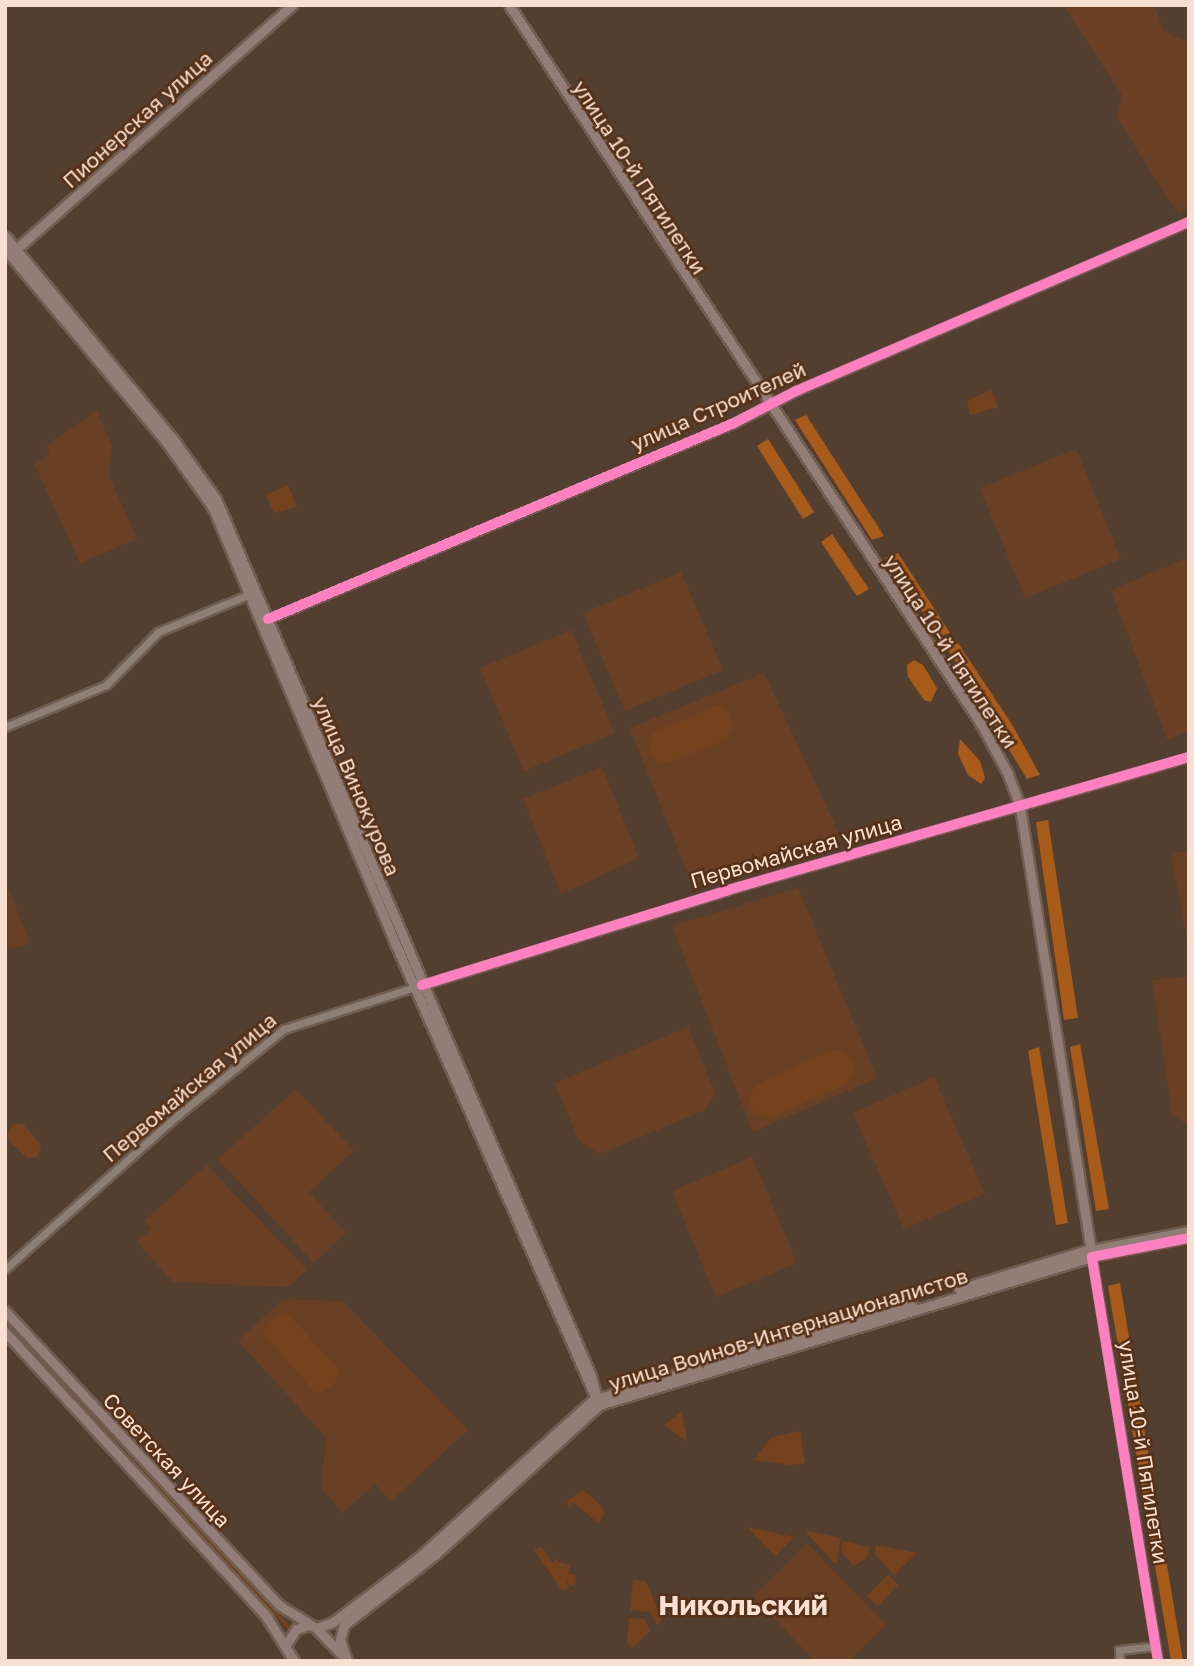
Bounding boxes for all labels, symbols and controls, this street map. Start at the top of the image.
street label: Пионерская улица [57,45,217,193]
street label: улица 10-й Пятилетки [568,75,712,279]
street label: улица Строителей [627,356,809,456]
street label: улица 10-й Пятилетки [879,549,1023,753]
street label: улица Винокурова [308,693,406,879]
street label: Первомайская улица [687,809,905,893]
street label: Первомайская улица [97,1007,281,1167]
street label: улица Воинов-Интернационалистов [605,1262,971,1396]
street label: улица 10-й Пятилетки [1114,1338,1174,1566]
street label: Советская улица [98,1388,236,1532]
district label: Никольский [658,1588,828,1622]

